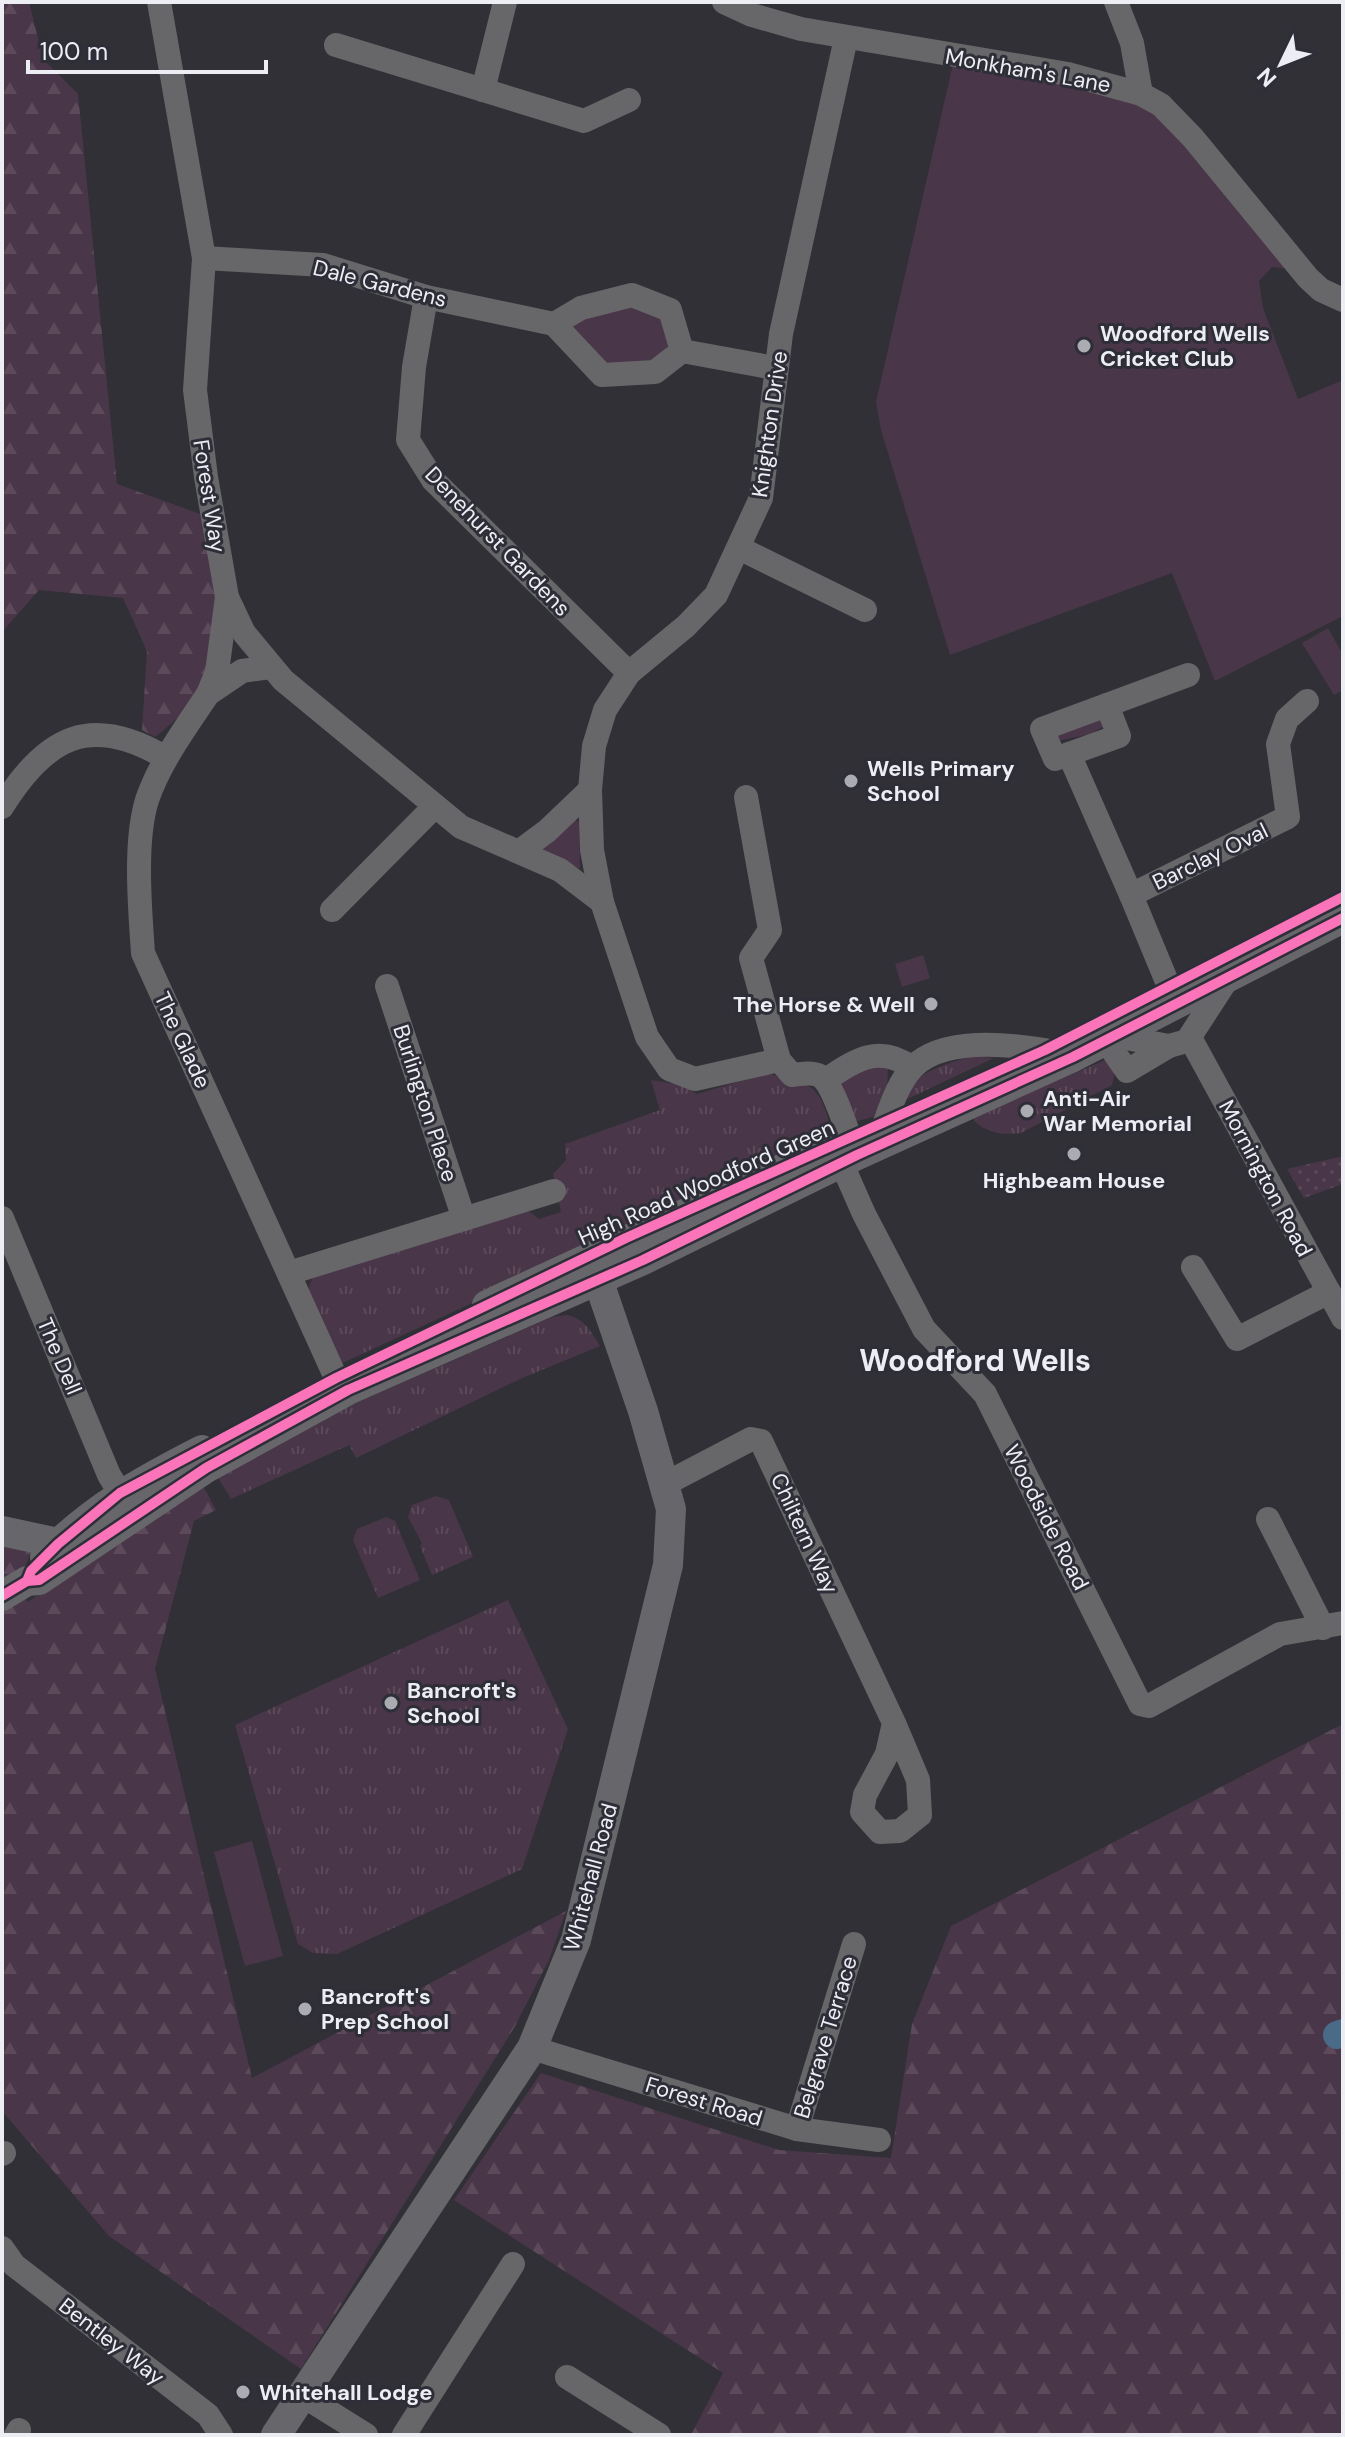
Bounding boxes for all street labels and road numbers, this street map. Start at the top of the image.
street label: Monkham's Lane [943,42,1113,99]
street label: Dale Gardens [310,253,450,314]
street label: Knighton Drive [745,349,794,499]
street label: Forest Way [186,438,233,554]
street label: Denehurst Gardens [419,460,577,622]
street label: Barclay Oval [1148,816,1273,897]
street label: The Glade [148,987,217,1093]
street label: Burlington Place [386,1021,465,1185]
street label: Mornington Road [1212,1095,1319,1262]
street label: High Road Woodford Green [573,1113,839,1252]
street label: The Dell [30,1313,89,1399]
street label: Woodside Road [997,1439,1096,1595]
street label: Chiltern Way [764,1468,845,1598]
street label: Whitehall Road [557,1800,624,1954]
street label: Belgrave Terrace [787,1952,864,2122]
street label: Forest Road [642,2070,766,2133]
street label: Bentley Way [53,2291,170,2392]

